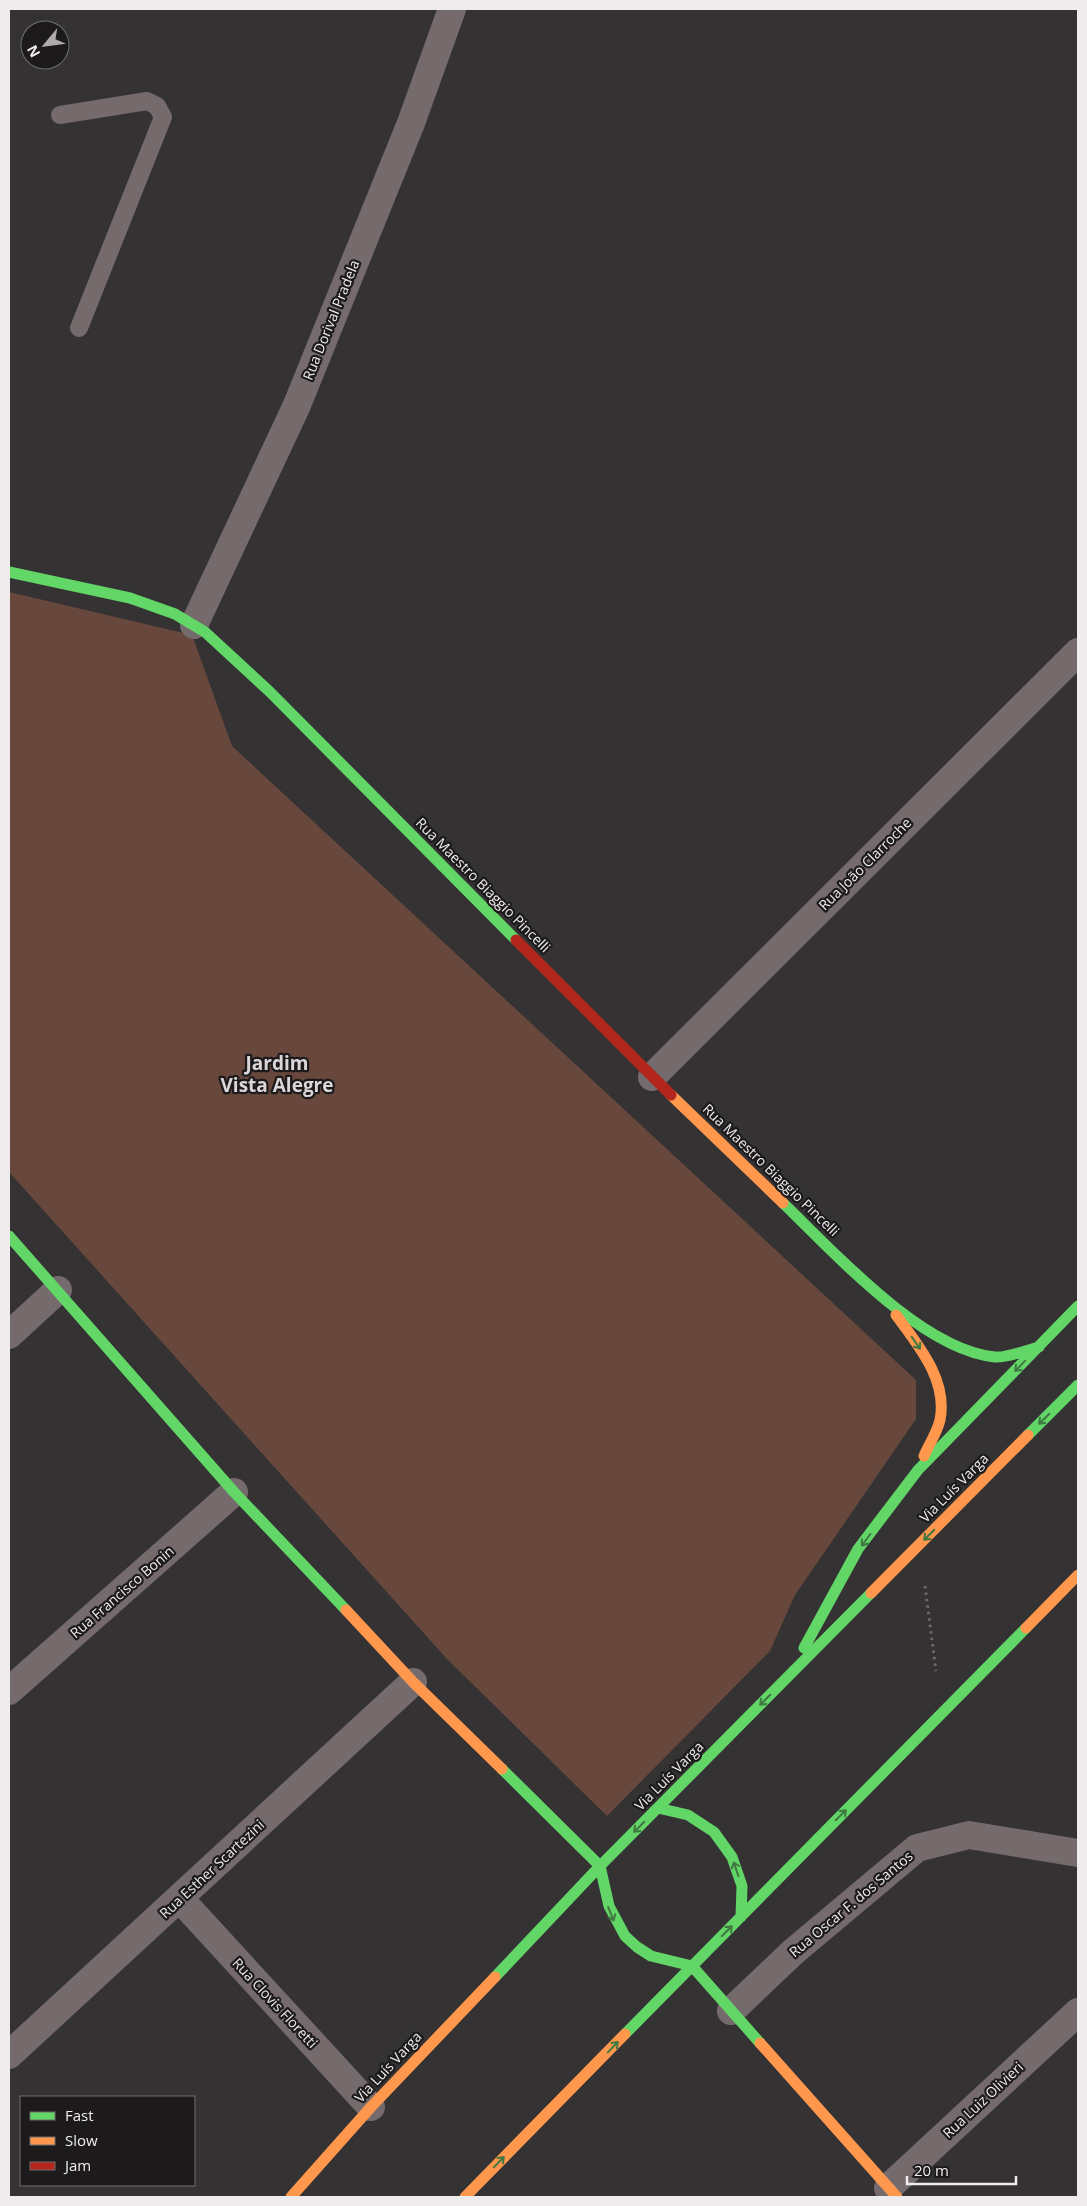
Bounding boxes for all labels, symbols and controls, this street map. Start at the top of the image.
north arrow [20,20,70,70]
text: N [22,42,44,61]
street label: Rua Dorival Pradela [298,257,363,383]
street label: Rua Maestro Biaggio Pincelli [412,813,555,956]
street label: Rua João Clarroche [814,813,915,914]
district label: Jardim Vista Alegre [221,1050,333,1098]
street label: Rua Maestro Biaggio Pincelli [699,1099,844,1240]
one-way arrow [911,1336,921,1350]
one-way arrow [1014,1360,1026,1373]
one-way arrow [1038,1413,1050,1426]
street label: Via Luís Varga [915,1449,992,1526]
one-way arrow [923,1528,935,1541]
one-way arrow [860,1533,871,1546]
street label: Rua Francisco Bonin [66,1541,178,1642]
one-way arrow [760,1693,772,1705]
street label: Via Luís Varga [630,1737,707,1814]
one-way arrow [835,1809,847,1821]
street label: Rua Esther Scartezini [155,1815,268,1922]
one-way arrow [633,1821,645,1834]
street label: Rua Oscar F. dos Santos [785,1846,917,1961]
one-way arrow [731,1862,740,1877]
one-way arrow [607,1906,616,1921]
one-way arrow [721,1925,733,1937]
street label: Rua Clovis Floretti [229,1954,322,2052]
street label: Via Luís Varga [350,2027,425,2106]
one-way arrow [607,2040,619,2053]
street label: Rua Luiz Olivieri [938,2057,1027,2142]
legend [20,2096,195,2186]
text: Fast [65,2105,94,2125]
text: Slow [65,2130,98,2150]
scale bar [907,2154,1016,2186]
text: Jam [63,2155,91,2175]
one-way arrow [493,2156,505,2169]
text: 20 m [914,2160,949,2180]

